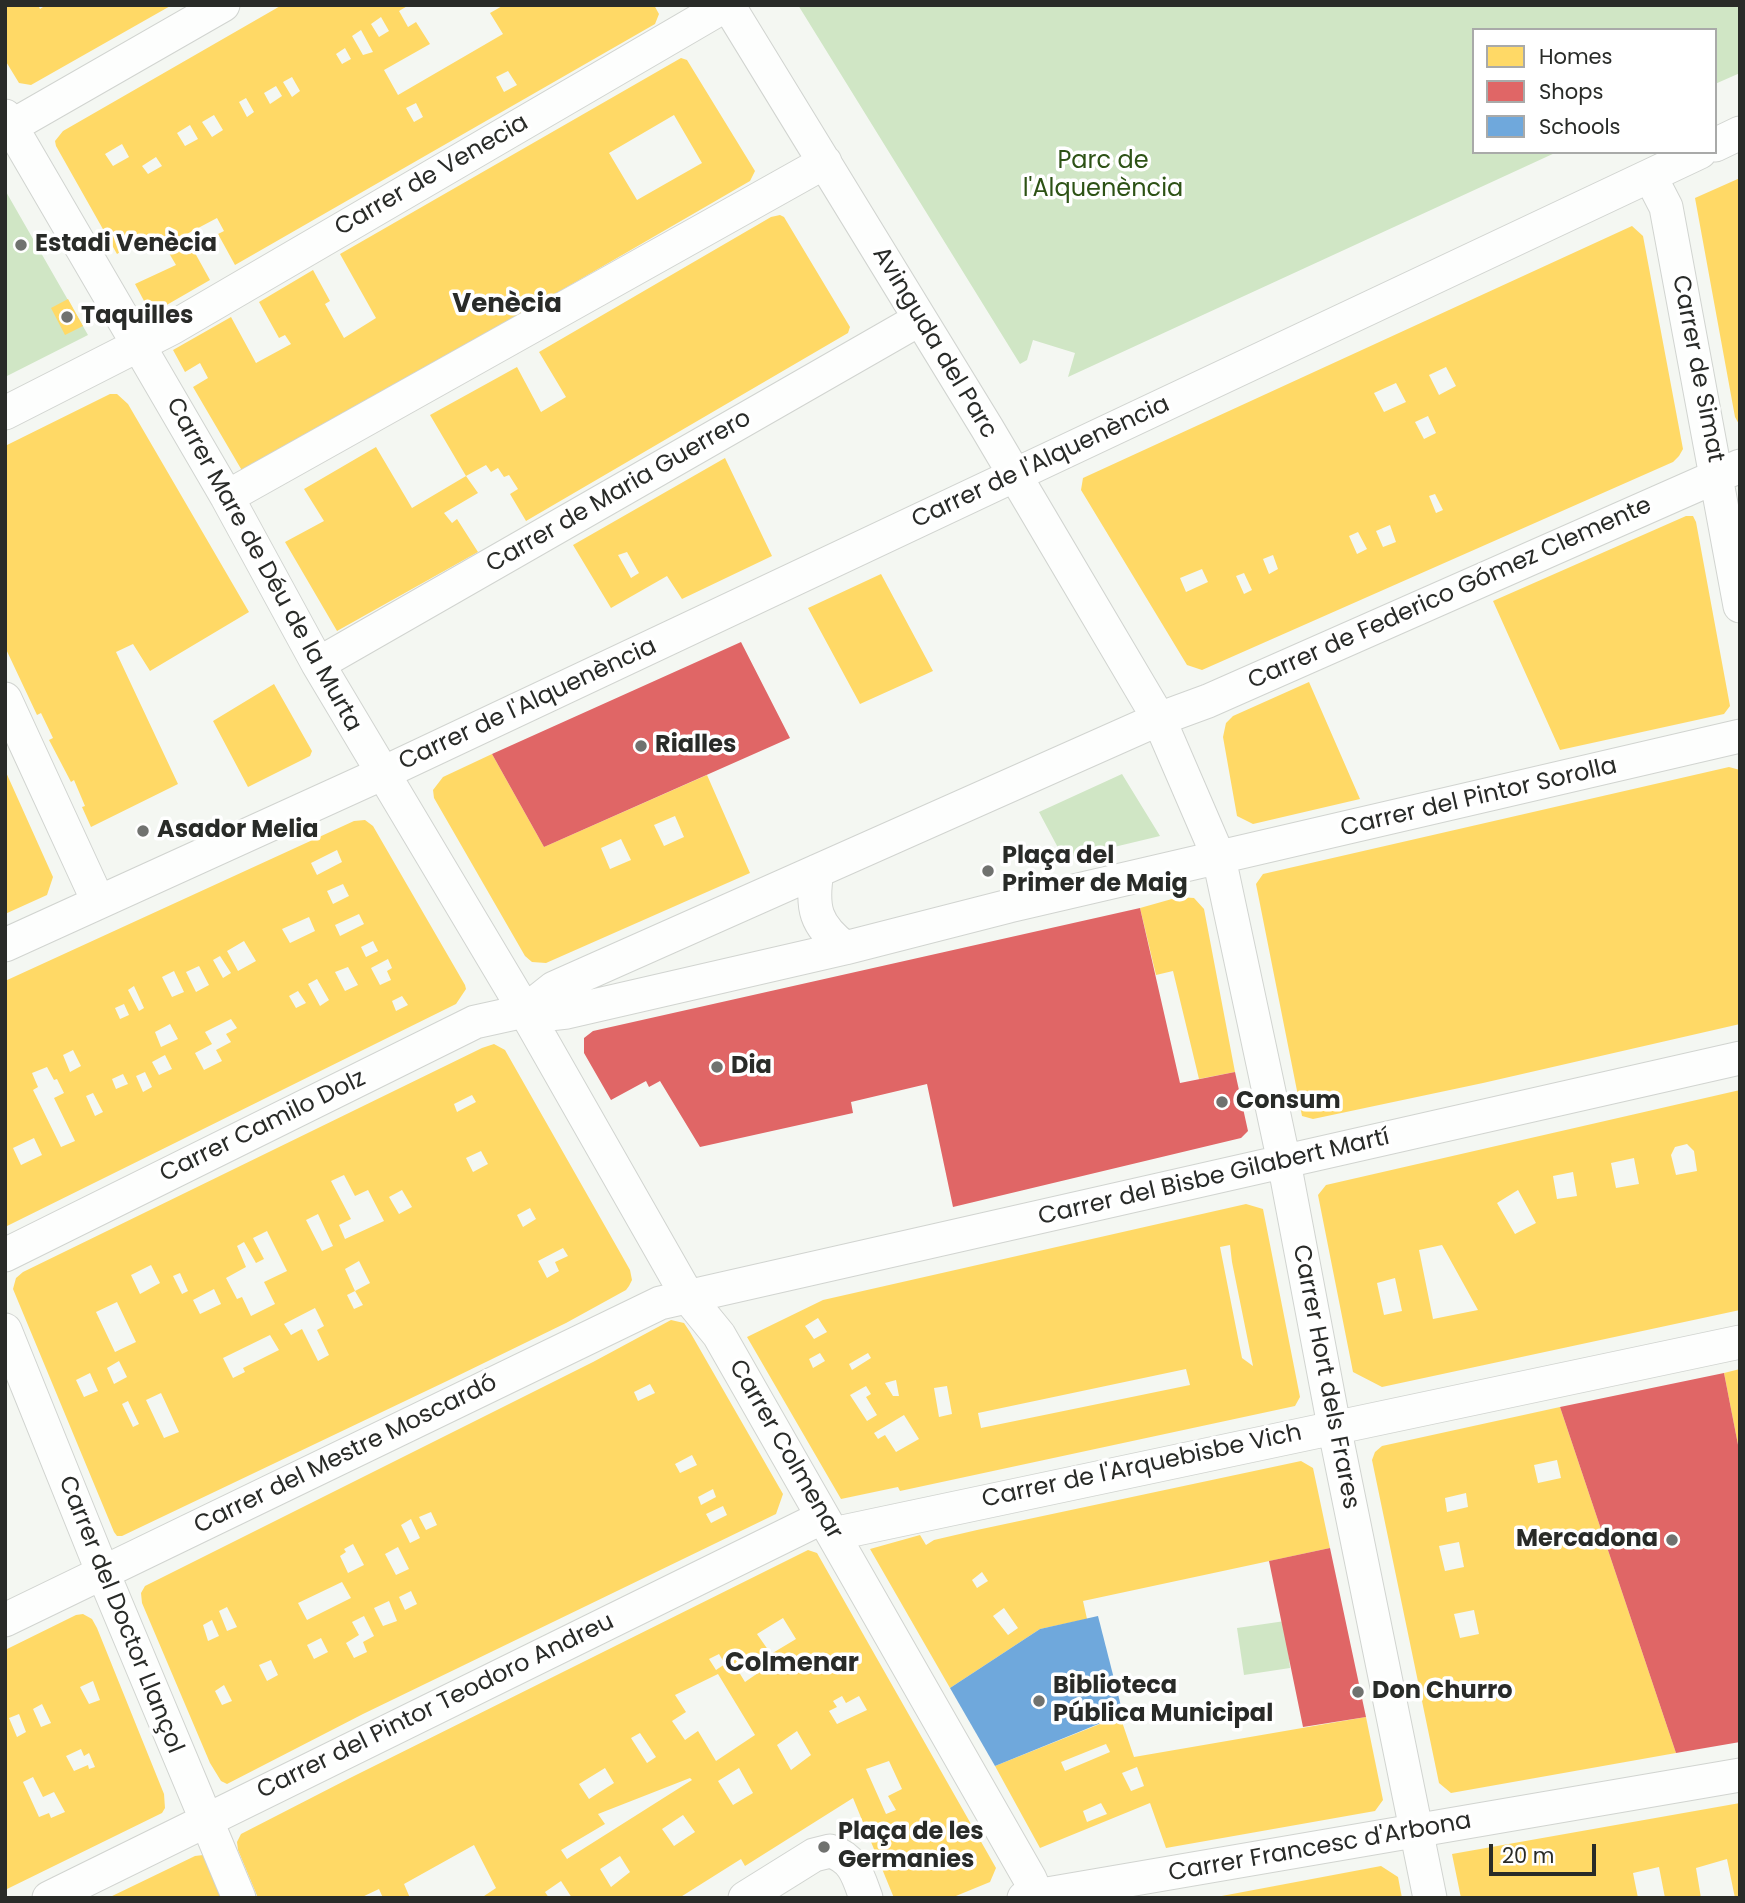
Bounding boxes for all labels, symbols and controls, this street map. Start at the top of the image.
legend [1472,28,1717,154]
text: Homes [1539,42,1613,71]
text: Shops [1539,77,1603,106]
street label: Carrer de Venecia [330,109,534,243]
text: Schools [1539,112,1621,141]
park label: Parc de l'Alquenència [1023,148,1183,204]
place label: Estadi Venècia [35,231,217,259]
marker: Estadi Venècia [13,237,29,253]
street label: Avinguda del Parc [865,242,1003,444]
street label: Carrer de Simat [1665,273,1729,465]
district label: Venècia [452,289,562,321]
place label: Taquilles [81,303,193,331]
marker: Taquilles [59,309,75,325]
street label: Carrer de l'Alquenència [908,391,1174,535]
street label: Carrer Mare de Déu de la Murta [159,393,367,737]
street label: Carrer de Maria Guerrero [482,404,756,580]
street label: Carrer de Federico Gómez Clemente [1244,492,1656,696]
street label: Carrer de l'Alquenència [395,633,661,777]
place label: Rialles [655,732,736,760]
marker: Rialles [633,738,649,754]
street label: Carrer del Pintor Sorolla [1338,752,1620,844]
place label: Asador Melia [157,817,319,845]
marker: Asador Melia [135,823,151,839]
place label: Plaça del Primer de Maig [1002,843,1188,899]
marker: Plaça del Primer de Maig [980,863,996,879]
place label: Dia [731,1053,772,1081]
marker: Dia [709,1059,725,1075]
street label: Carrer Camilo Dolz [156,1065,370,1189]
place label: Consum [1236,1088,1341,1116]
marker: Consum [1214,1094,1230,1110]
street label: Carrer del Bisbe Gilabert Martí [1036,1124,1392,1232]
street label: Carrer Hort dels Frares [1285,1242,1365,1512]
street label: Carrer Colmenar [722,1355,848,1545]
street label: Carrer del Mestre Moscardó [190,1369,502,1541]
street label: Carrer de l'Arquebisbe Vich [980,1419,1304,1515]
street label: Carrer del Doctor Llançol [51,1472,189,1758]
place label: Mercadona [1516,1526,1658,1554]
marker: Mercadona [1664,1532,1680,1548]
street label: Carrer del Pintor Teodoro Andreu [253,1608,619,1806]
district label: Colmenar [725,1648,859,1680]
place label: Biblioteca Pública Municipal [1053,1673,1273,1729]
place label: Don Churro [1372,1678,1512,1706]
marker: Don Churro [1350,1684,1366,1700]
marker: Biblioteca Pública Municipal [1031,1693,1047,1709]
street label: Carrer Francesc d'Arbona [1166,1807,1474,1889]
place label: Plaça de les Germanies [838,1819,984,1875]
scale bar [1493,1829,1600,1873]
marker: Plaça de les Germanies [816,1839,832,1855]
text: 20 m [1502,1841,1555,1870]

